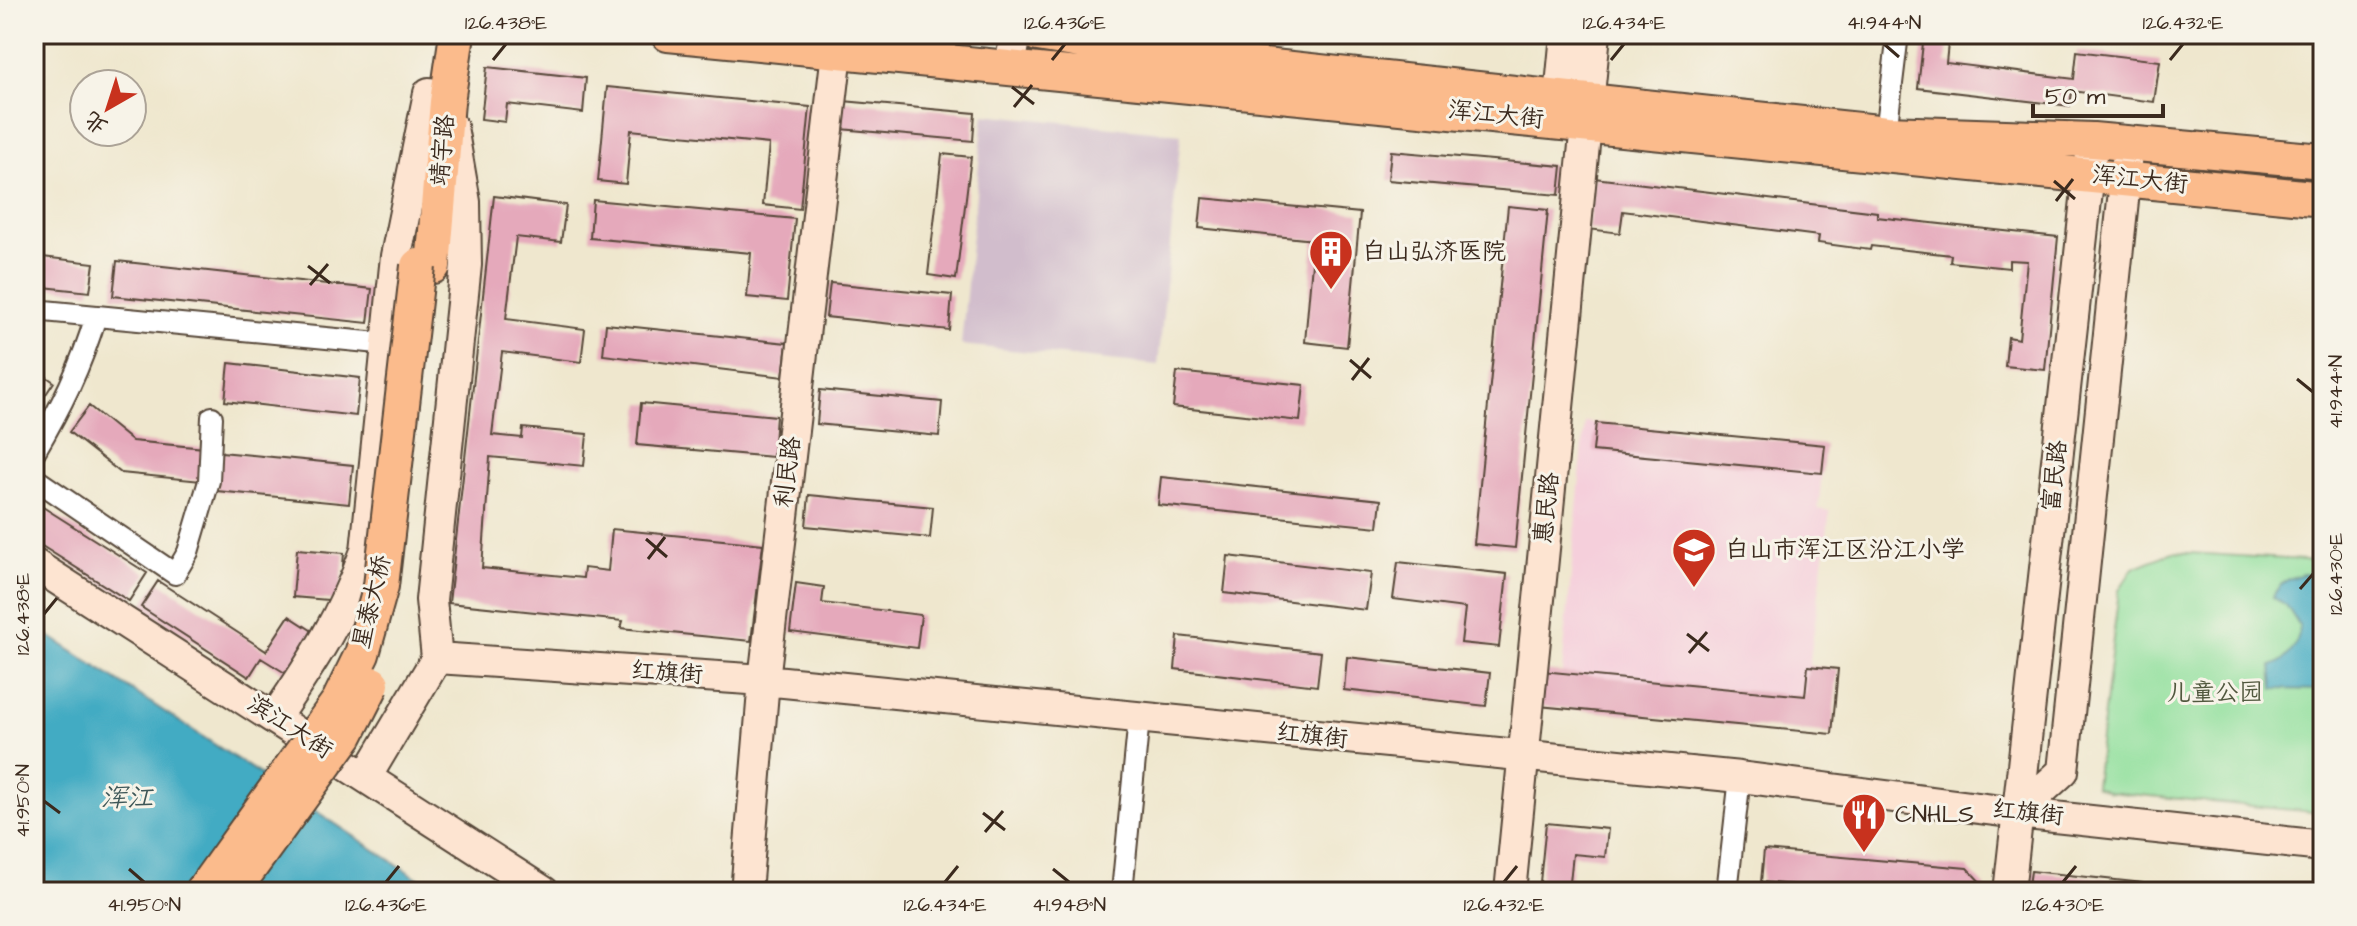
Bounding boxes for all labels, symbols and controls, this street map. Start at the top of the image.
text: 126.438°E [465,9,547,37]
text: 126.436°E [1024,9,1106,37]
text: 126.434°E [1583,9,1666,37]
text: 41.944°N [1847,9,1921,37]
text: 126.432°E [2143,9,2224,37]
north arrow [68,68,148,148]
scale bar [2033,68,2163,118]
text: 50 m [2045,80,2106,114]
street label: 浑江大街 [1446,93,1546,137]
text: 北 [78,103,115,141]
street label: 靖宇路 [423,113,463,187]
street label: 浑江大街 [2090,158,2190,202]
building icon: 白山弘济医院 [1307,228,1355,291]
place label: 白山弘济医院 [1362,235,1506,269]
text: 41.944°N [2322,355,2350,429]
street label: 利民路 [767,434,809,510]
street label: 富民路 [2034,438,2076,514]
street label: 惠民路 [1526,470,1568,546]
school or university icon: 白山市浑江区沿江小学 [1670,526,1718,589]
place label: 白山市浑江区沿江小学 [1725,533,1965,567]
text: 126.430°E [2322,533,2350,615]
street label: 星泰大桥 [345,551,399,653]
text: 126.438°E [9,573,37,655]
street label: 红旗街 [630,654,704,692]
park label: 儿童公园 [2167,676,2263,710]
street label: 滨江大街 [240,687,340,767]
street label: 红旗街 [1274,715,1350,757]
text: 41.950°N [9,764,37,838]
water label: 浑江 [101,780,154,816]
restaurant icon: CNHLS [1840,791,1888,854]
street label: 红旗街 [1990,792,2066,834]
place label: CNHLS [1895,798,1974,832]
text: 41.950°N [107,891,181,919]
text: 126.436°E [345,891,427,919]
text: 126.434°E [904,891,987,919]
text: 41.948°N [1032,891,1106,919]
text: 126.432°E [1464,891,1545,919]
text: 126.430°E [2022,891,2104,919]

